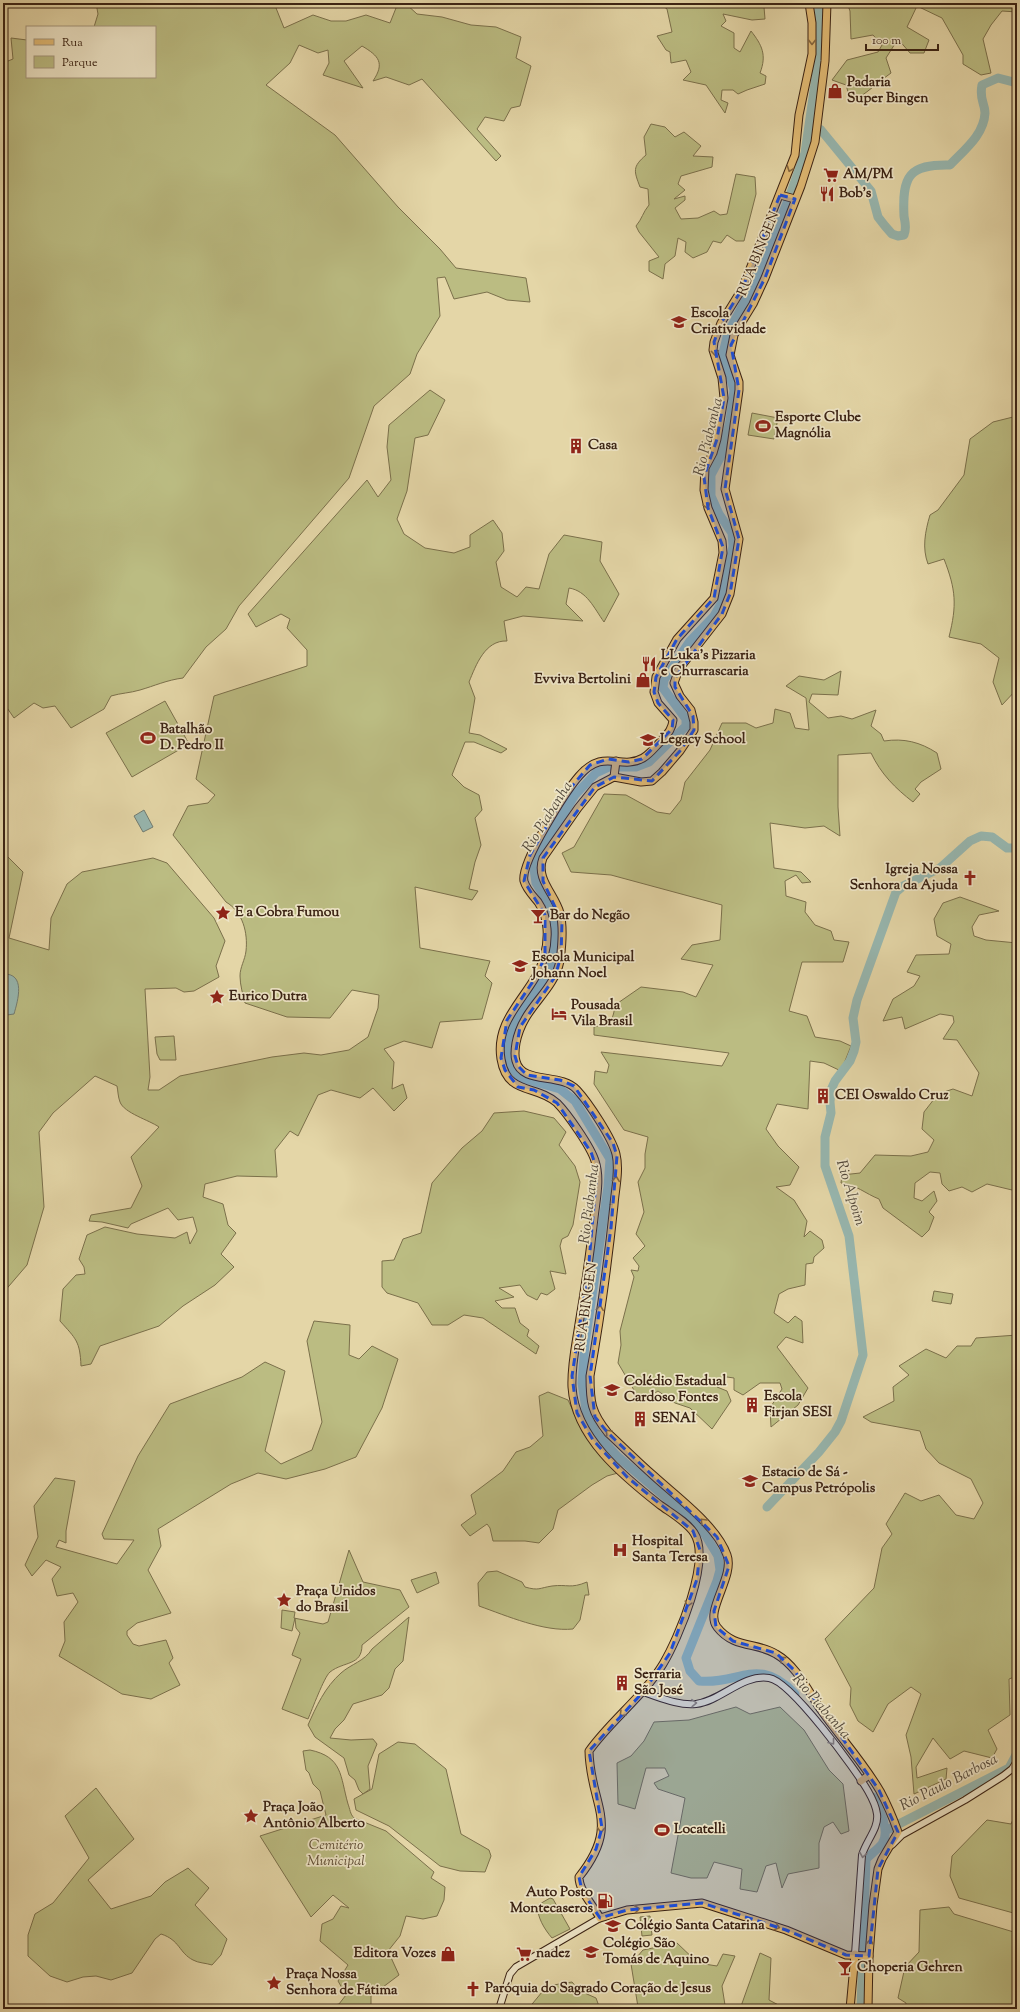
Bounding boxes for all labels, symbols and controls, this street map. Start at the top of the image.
legend [26,26,156,78]
scale bar [866,26,938,52]
text: 100 m [872,32,901,50]
text: Rua [62,34,83,52]
one-way arrow [808,39,816,45]
text: Parque [62,54,98,72]
place label: Padaria Super Bingen [847,73,929,109]
shop icon: Padaria Super Bingen [826,82,844,100]
place label: AM/PM [843,165,893,185]
one-way arrow [786,166,795,173]
supermarket icon: AM/PM [822,166,840,184]
place label: Bob's [839,184,872,204]
restaurant icon: Bob's [818,185,836,203]
street label: RUA BINGEN [733,209,785,299]
place label: Escola Criatividade [691,304,766,340]
school or university icon: Escola Criatividade [670,313,688,331]
one-way arrow [710,350,719,356]
water label: Rio Piabanha [689,395,729,479]
place label: Esporte Clube Magnólia [775,408,862,444]
sports icon: Esporte Clube Magnólia [754,417,772,435]
place label: Casa [588,436,618,456]
building icon: Casa [567,437,585,455]
one-way arrow [703,502,711,509]
place label: LLuka's Pizzaria e Churrascaria [661,646,756,682]
restaurant icon: LLuka's Pizzaria e Churrascaria [640,655,658,673]
place label: Evviva Bertolini [534,670,631,690]
shop icon: Evviva Bertolini [634,671,652,689]
place label: Batalhão D. Pedro II [160,720,224,756]
sports icon: Batalhão D. Pedro II [139,729,157,747]
place label: Legacy School [660,730,746,750]
school or university icon: Legacy School [639,731,657,749]
water label: Rio Piabanha [518,777,578,857]
place label: Igreja Nossa Senhora da Ajuda [850,860,959,896]
church icon: Igreja Nossa Senhora da Ajuda [961,869,979,887]
place label: E a Cobra Fumou [235,903,340,923]
place icon: E a Cobra Fumou [214,904,232,922]
place label: Bar do Negão [550,906,630,926]
bar icon: Bar do Negão [529,907,547,925]
place label: Escola Municipal Johann Noel [531,948,635,984]
school or university icon: Escola Municipal Johann Noel [511,957,529,975]
place label: Eurico Dutra [229,987,308,1007]
place icon: Eurico Dutra [208,988,226,1006]
place label: Pousada Vila Brasil [571,996,633,1032]
hotel icon: Pousada Vila Brasil [550,1005,568,1023]
place label: CEI Oswaldo Cruz [835,1086,949,1106]
building icon: CEI Oswaldo Cruz [814,1087,832,1105]
water label: Rio Alpoim [830,1158,870,1229]
water label: Rio Piabanha [575,1163,605,1245]
one-way arrow [612,1176,621,1182]
street label: RUA BINGEN [571,1261,603,1353]
one-way arrow [595,1305,604,1311]
place label: Colédio Estadual Cardoso Fontes [624,1372,727,1408]
school or university icon: Colédio Estadual Cardoso Fontes [603,1381,621,1399]
place label: Escola Firjan SESI [764,1387,832,1423]
building icon: Escola Firjan SESI [743,1396,761,1414]
place label: SENAI [652,1409,696,1429]
building icon: SENAI [631,1410,649,1428]
one-way arrow [605,1429,613,1437]
place label: Estacio de Sá - Campus Petrópolis [762,1463,876,1499]
school or university icon: Estacio de Sá - Campus Petrópolis [741,1472,759,1490]
one-way arrow [700,1518,707,1526]
place label: Hospital Santa Teresa [632,1532,709,1568]
hospital icon: Hospital Santa Teresa [611,1541,629,1559]
place label: Praça Unidos do Brasil [296,1582,376,1618]
place icon: Praça Unidos do Brasil [275,1591,293,1609]
one-way arrow [685,1600,693,1607]
one-way arrow [780,1656,787,1663]
place label: Serraria São José [634,1665,683,1701]
water label: Rio Piabanha [787,1670,855,1744]
building icon: Serraria São José [613,1674,631,1692]
one-way arrow [691,1699,697,1708]
one-way arrow [619,1709,627,1717]
one-way arrow [828,1737,835,1744]
water label: Rio Paulo Barbosa [896,1749,1002,1817]
place label: Praça João Antônio Alberto [263,1798,365,1834]
place icon: Praça João Antônio Alberto [242,1807,260,1825]
place label: Locatelli [674,1820,726,1840]
sports icon: Locatelli [653,1821,671,1839]
one-way arrow [597,1827,606,1833]
park label: Cemitério Municipal [307,1836,365,1872]
one-way arrow [859,1852,867,1858]
place label: Auto Posto Montecaseros [510,1883,593,1919]
fuel station icon: Auto Posto Montecaseros [596,1892,614,1910]
one-way arrow [634,1905,641,1914]
place label: Colégio Santa Catarina [625,1916,765,1936]
school or university icon: Colégio Santa Catarina [604,1917,622,1935]
one-way arrow [774,1922,781,1931]
place label: Colégio São Tomás de Aquino [603,1934,710,1970]
one-way arrow [866,1939,875,1945]
school or university icon: Colégio São Tomás de Aquino [582,1943,600,1961]
place label: Editora Vozes [354,1944,436,1964]
place label: nadez [536,1944,571,1964]
shop icon: Editora Vozes [439,1945,457,1963]
supermarket icon: nadez [515,1945,533,1963]
place label: Choperia Gehren [857,1958,964,1978]
bar icon: Choperia Gehren [836,1959,854,1977]
place label: Praça Nossa Senhora de Fátima [286,1965,398,2001]
place icon: Praça Nossa Senhora de Fátima [265,1974,283,1992]
place label: Paróquia do Sagrado Coração de Jesus [485,1979,711,1999]
church icon: Paróquia do Sagrado Coração de Jesus [464,1980,482,1998]

